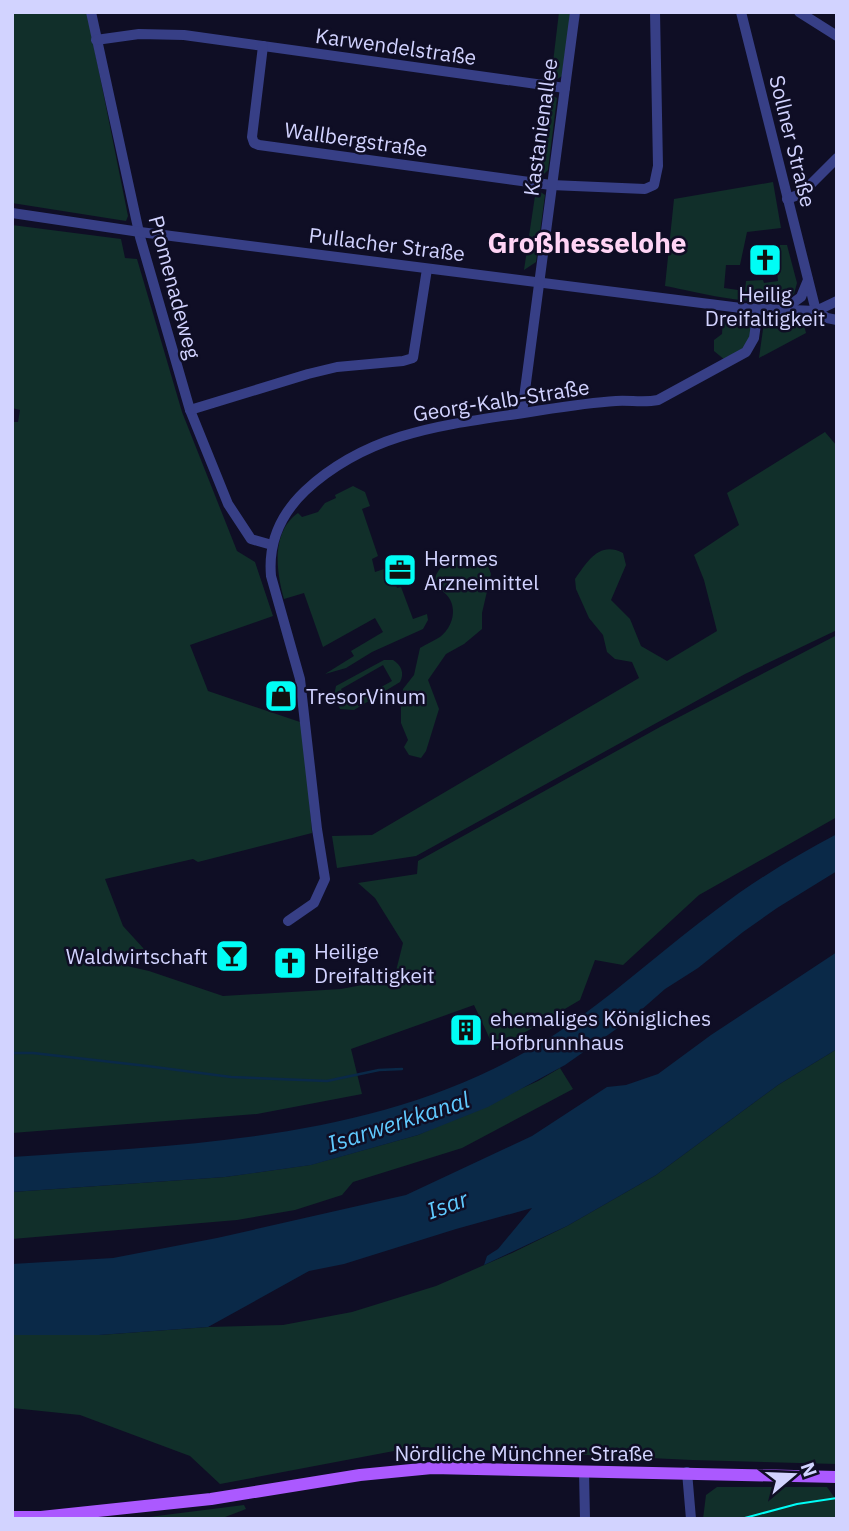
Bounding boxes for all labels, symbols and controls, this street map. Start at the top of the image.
street label: Karwendelstraße [314,21,478,71]
street label: Kastanienallee [516,56,564,198]
street label: Sollner Straße [763,72,823,210]
street label: Wallbergstraße [283,115,429,163]
street label: Promenadeweg [142,212,208,362]
street label: Pullacher Straße [307,221,467,267]
district label: Großhesselohe [487,224,687,261]
church icon: Heilig Dreifaltigkeit [746,241,784,279]
place label: Heilig Dreifaltigkeit [705,280,825,332]
street label: Georg-Kalb-Straße [411,372,591,428]
place label: Hermes Arzneimittel [424,544,539,596]
office icon: Hermes Arzneimittel [381,551,419,589]
shop icon: TresorVinum [262,677,300,715]
place label: TresorVinum [306,682,426,710]
bar icon: Waldwirtschaft [213,937,251,975]
place label: Heilige Dreifaltigkeit [314,937,435,989]
place label: Waldwirtschaft [66,942,208,970]
church icon: Heilige Dreifaltigkeit [271,944,309,982]
place label: ehemaliges Königliches Hofbrunnhaus [490,1004,711,1056]
building icon: ehemaliges Königliches Hofbrunnhaus [447,1011,485,1049]
water label: Isarwerkkanal [323,1084,474,1158]
water label: Isar [422,1183,472,1225]
street label: Nördliche Münchner Straße [394,1439,654,1467]
north arrow [758,1440,828,1510]
text: N [795,1459,823,1480]

